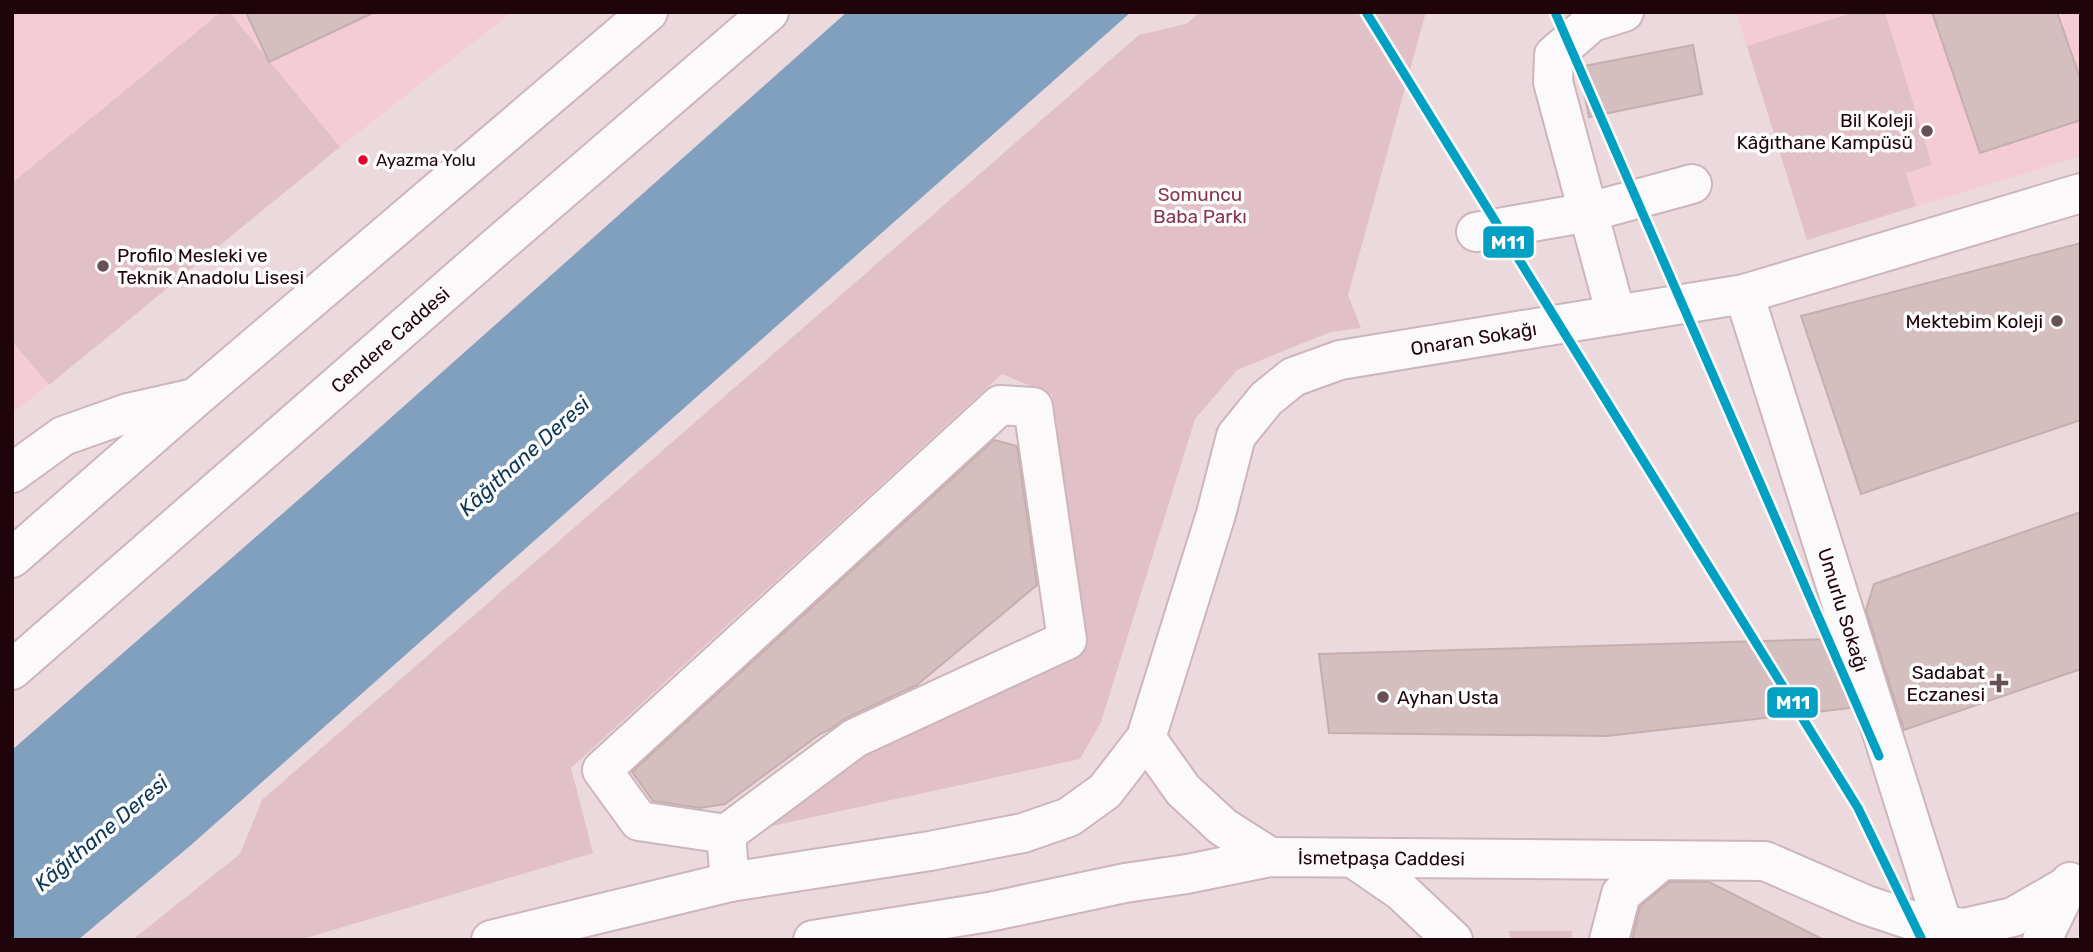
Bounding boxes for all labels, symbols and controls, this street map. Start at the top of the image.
place label: Bil Koleji Kâğıthane Kampüsü [1736,109,1913,154]
marker: Bil Koleji Kâğıthane Kampüsü [1919,123,1935,139]
place label: Ayazma Yolu [376,150,476,170]
marker: Ayazma Yolu [356,153,370,167]
park label: Somuncu Baba Parkı [1153,183,1247,228]
line badge: M11 [1482,225,1535,259]
text: M11 [1491,231,1525,254]
place label: Profilo Mesleki ve Teknik Anadolu Lisesi [117,244,304,289]
marker: Profilo Mesleki ve Teknik Anadolu Lisesi [95,258,111,274]
street label: Cendere Caddesi [326,282,454,398]
place label: Mektebim Koleji [1906,310,2043,333]
marker: Mektebim Koleji [2049,313,2065,329]
street label: Onaran Sokağı [1409,317,1538,360]
water label: Kâğıthane Deresi [454,390,595,521]
street label: Umurlu Sokağı [1813,545,1874,674]
place label: Sadabat Eczanesi [1907,661,1986,706]
marker: Sadabat Eczanesi [1991,675,2007,691]
place label: Ayhan Usta [1397,686,1499,709]
line badge: M11 [1766,686,1819,719]
marker: Ayhan Usta [1375,689,1391,705]
text: M11 [1776,691,1810,714]
water label: Kâğıthane Deresi [29,769,174,896]
street label: İsmetpaşa Caddesi [1298,846,1465,870]

